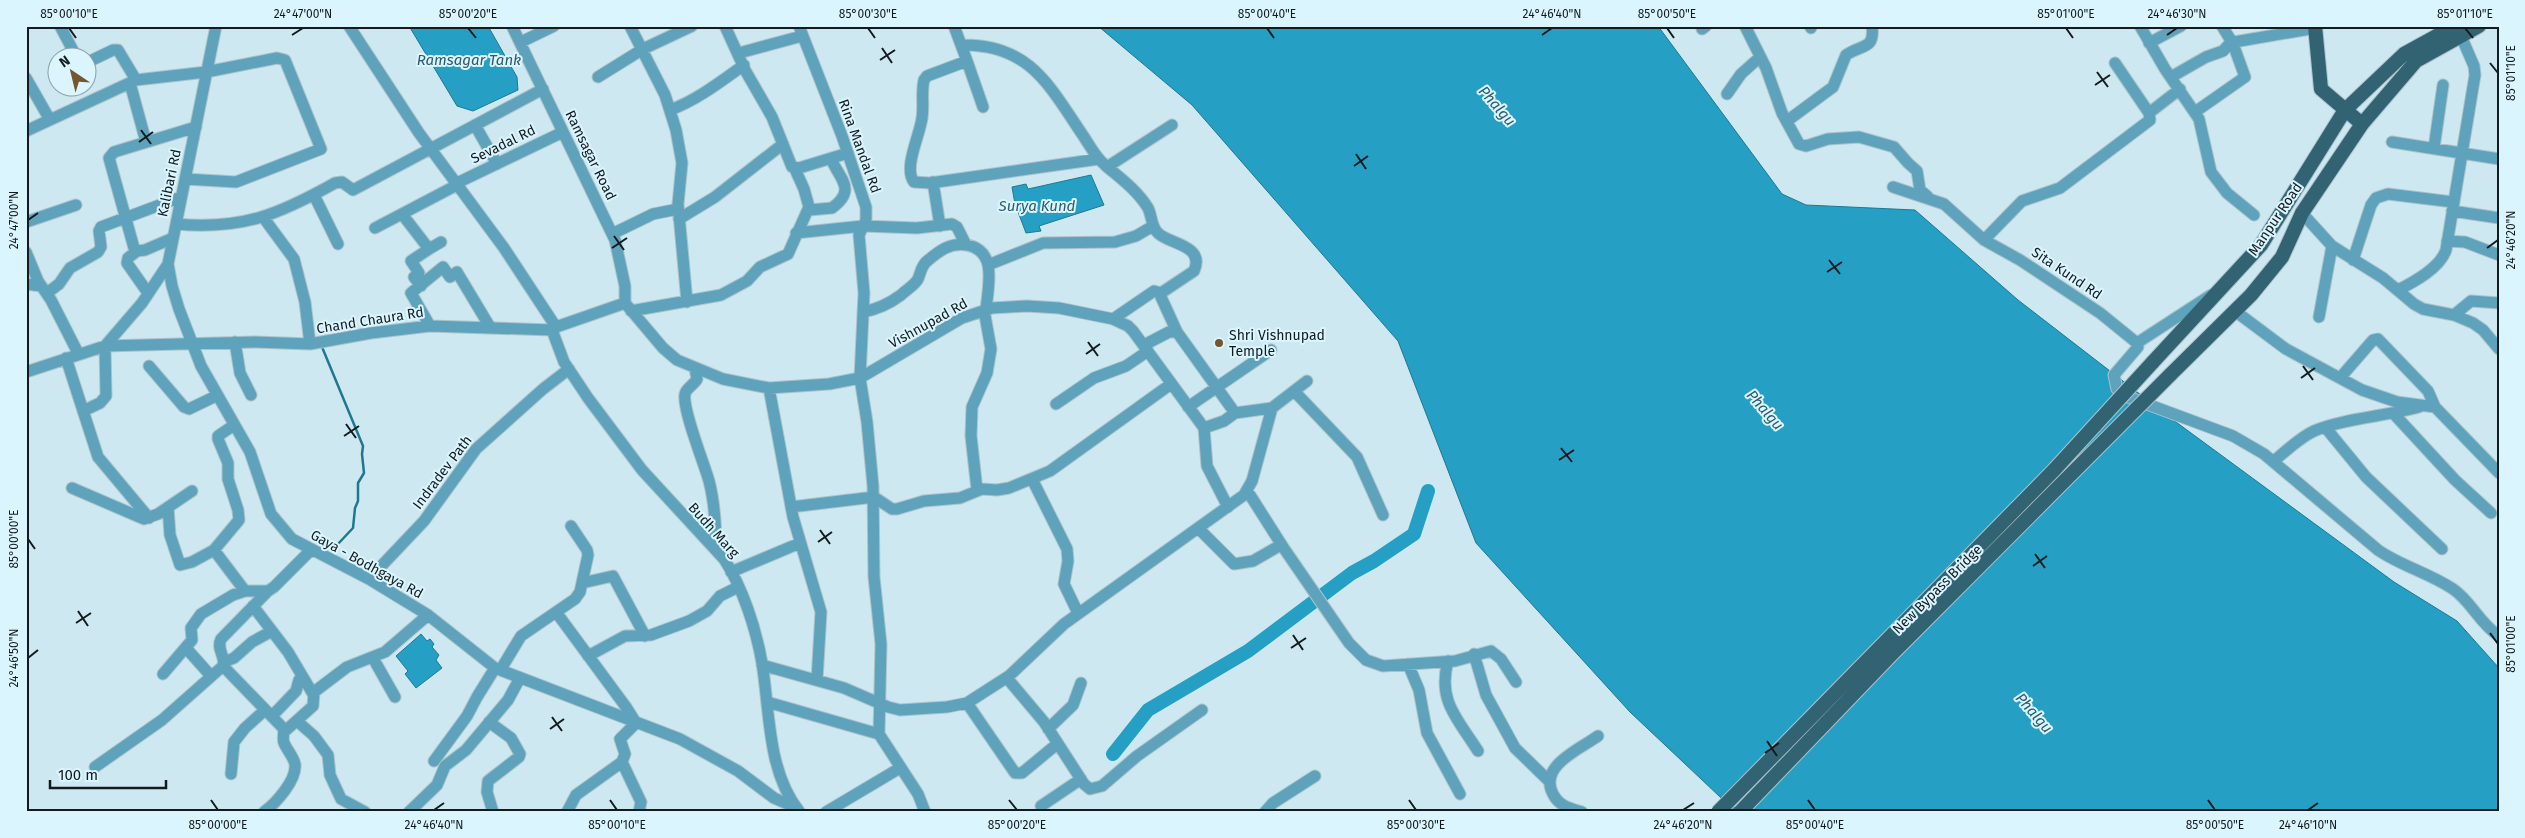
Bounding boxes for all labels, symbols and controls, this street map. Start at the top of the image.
text: 85°00'10"E [40,7,98,21]
text: 24°47'00"N [274,7,332,21]
text: 85°00'20"E [439,7,497,21]
text: 85°00'30"E [839,7,897,21]
text: 85°00'40"E [1238,7,1296,21]
text: 24°46'40"N [1523,7,1581,21]
text: 85°00'50"E [1638,7,1696,21]
text: 85°01'00"E [2037,7,2095,21]
text: 24°46'30"N [2148,7,2207,21]
text: 85°01'10"E [2437,7,2493,21]
text: 85°01'10"E [2504,45,2518,101]
north arrow [48,48,98,98]
water label: Ramsagar Tank [417,51,521,69]
text: N [56,52,74,71]
water label: Phalgu [1475,82,1519,130]
street label: Rina Mandal Rd [835,97,884,196]
street label: Ramsagar Road [561,108,620,203]
street label: Sevadal Rd [468,122,538,167]
street label: Kalibari Rd [154,148,185,219]
street label: Manpur Road [2245,179,2306,259]
text: 24°47'00"N [7,191,21,249]
water label: Surya Kund [998,197,1076,215]
text: 24°46'20"N [2504,211,2518,269]
street label: Sita Kund Rd [2028,244,2105,303]
street label: Vishnupad Rd [886,295,971,352]
street label: Chand Chaura Rd [315,304,425,337]
place label: Shri Vishnupad Temple [1229,327,1325,360]
marker: Shri Vishnupad Temple [1213,337,1225,349]
water label: Phalgu [1743,386,1787,434]
street label: Indradev Path [409,432,476,513]
street label: Budh Marg [685,499,743,562]
text: 85°00'00"E [7,509,21,569]
street label: Gaya - Bodhgaya Rd [308,526,426,602]
street label: New Bypass Bridge [1889,541,1986,638]
text: 85°01'00"E [2504,615,2518,673]
text: 24°46'50"N [7,628,21,688]
water label: Phalgu [2012,689,2056,737]
scale bar [50,758,166,790]
text: 100 m [58,766,98,784]
text: 85°00'00"E [188,818,248,832]
text: 24°46'40"N [405,818,463,832]
text: 85°00'10"E [588,818,646,832]
text: 85°00'20"E [988,818,1046,832]
text: 85°00'30"E [1387,818,1445,832]
text: 24°46'20"N [1654,818,1712,832]
text: 85°00'40"E [1786,818,1844,832]
text: 85°00'50"E [2186,818,2244,832]
text: 24°46'10"N [2279,818,2337,832]

